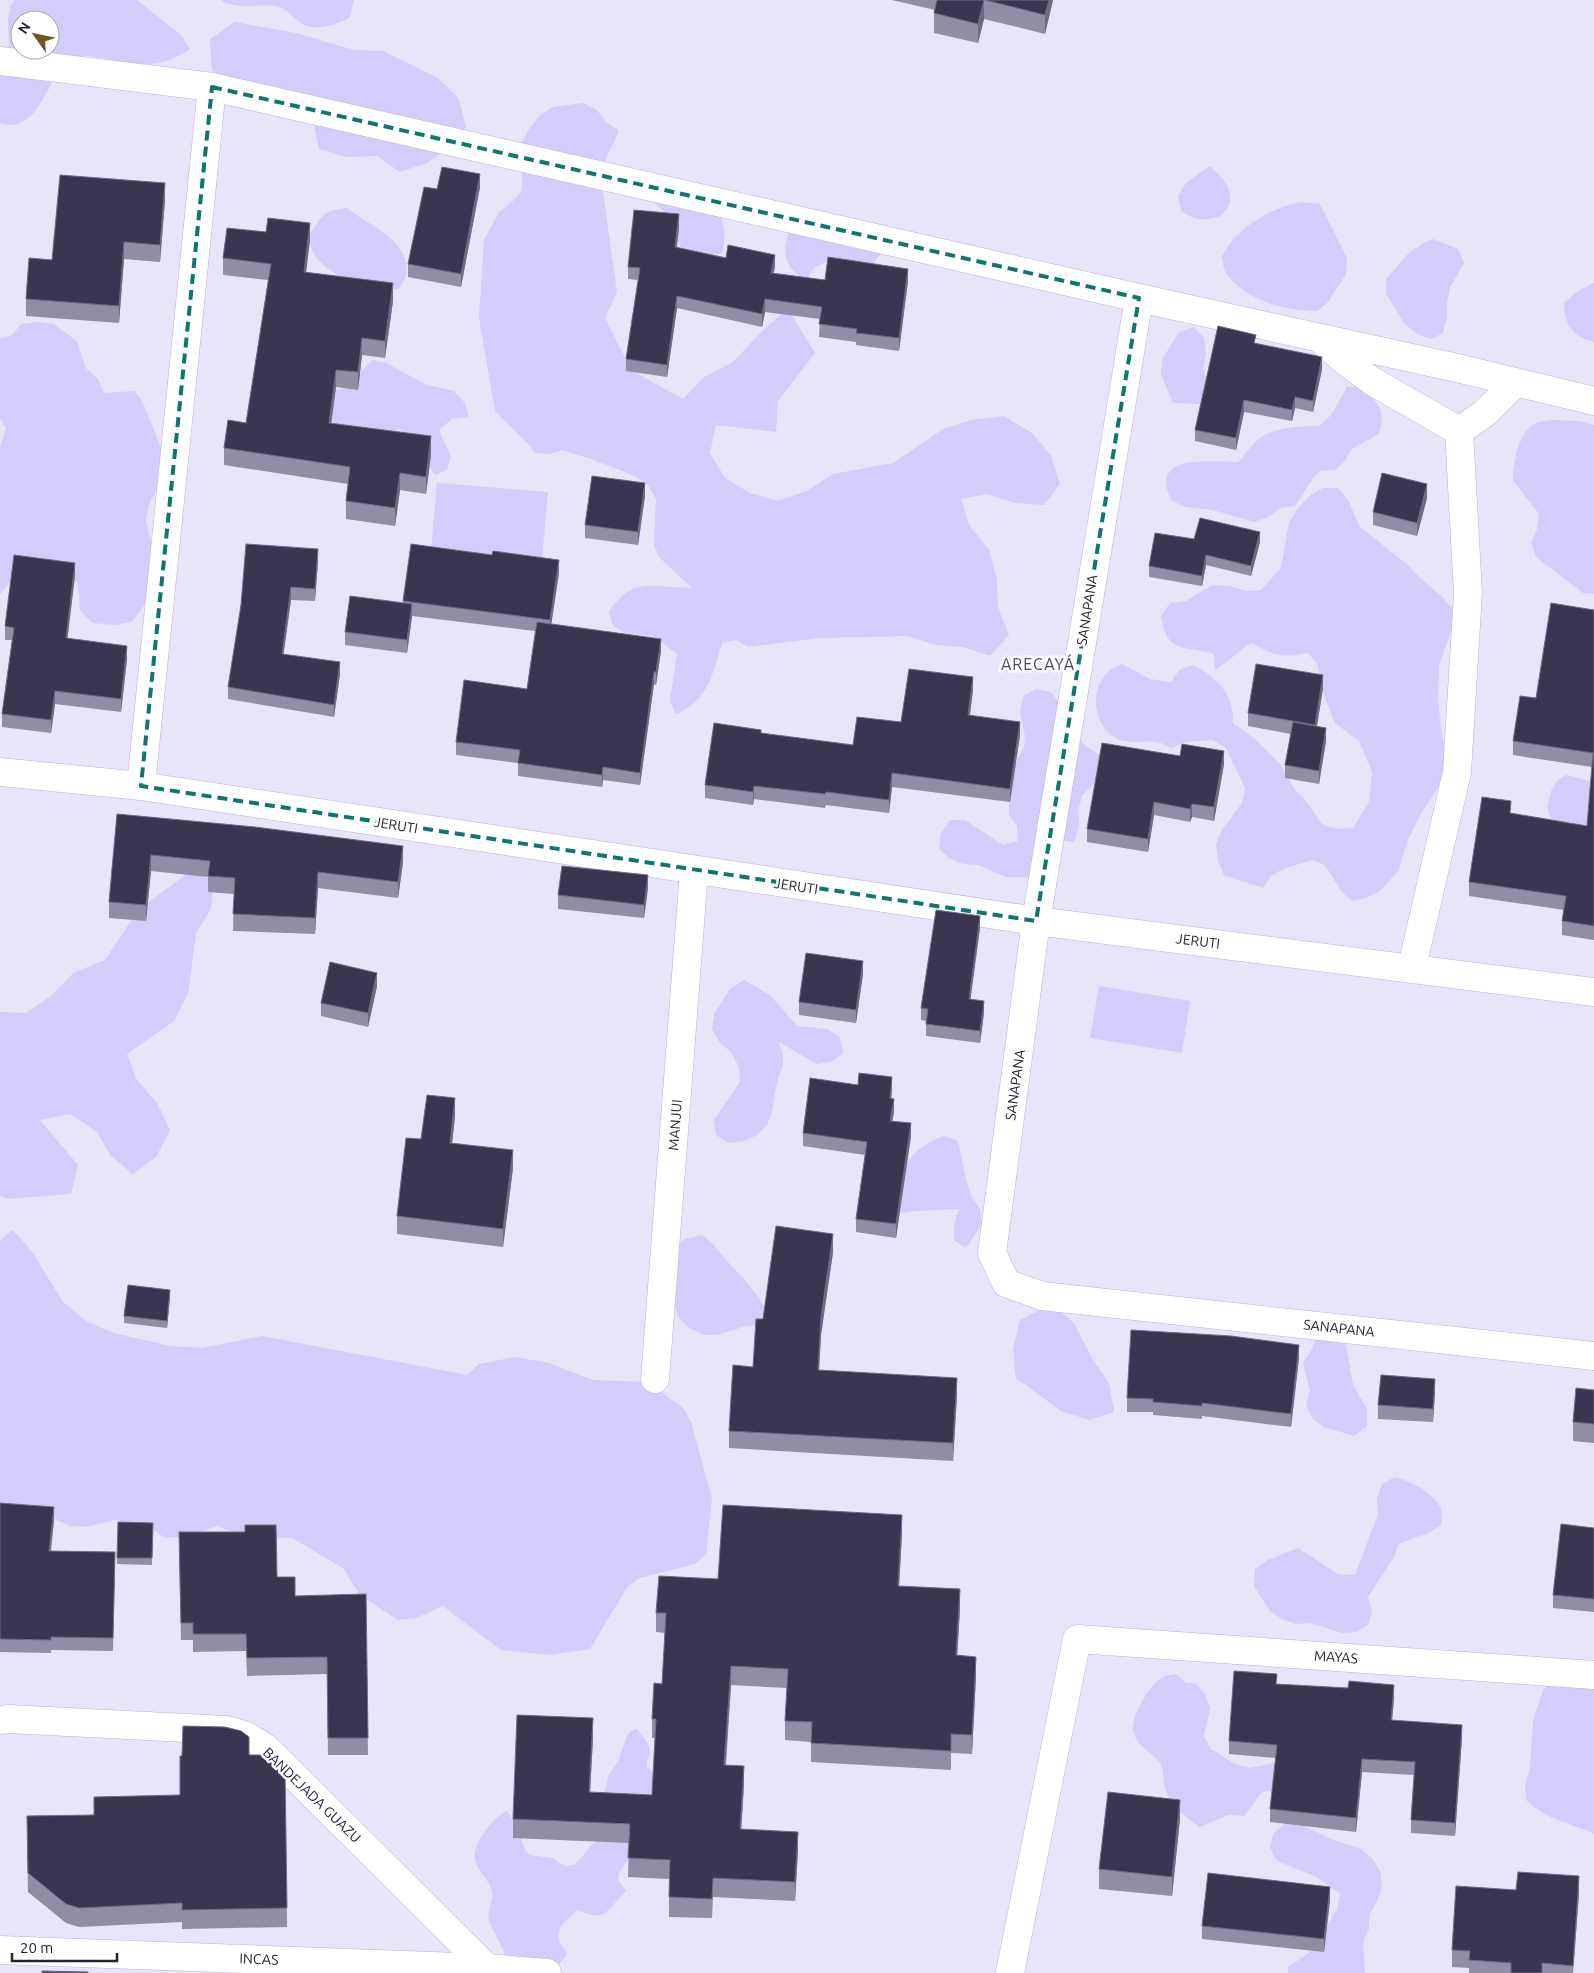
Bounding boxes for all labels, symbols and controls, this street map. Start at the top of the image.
north arrow [10,10,60,60]
text: N [15,19,34,37]
street label: SANAPANA [1074,573,1100,647]
district label: ARECAYÁ [1001,653,1075,673]
street label: JERUTI [373,814,419,836]
street label: JERUTI [773,875,819,897]
street label: JERUTI [1175,930,1221,952]
street label: SANAPANA [1002,1048,1028,1122]
street label: MANJUI [665,1099,685,1151]
street label: SANAPANA [1303,1316,1375,1340]
street label: MAYAS [1313,1647,1359,1667]
street label: BANDEJADA GUAZU [260,1744,364,1846]
scale bar [12,1930,118,1962]
text: 20 m [20,1939,53,1956]
street label: INCAS [239,1950,279,1968]

